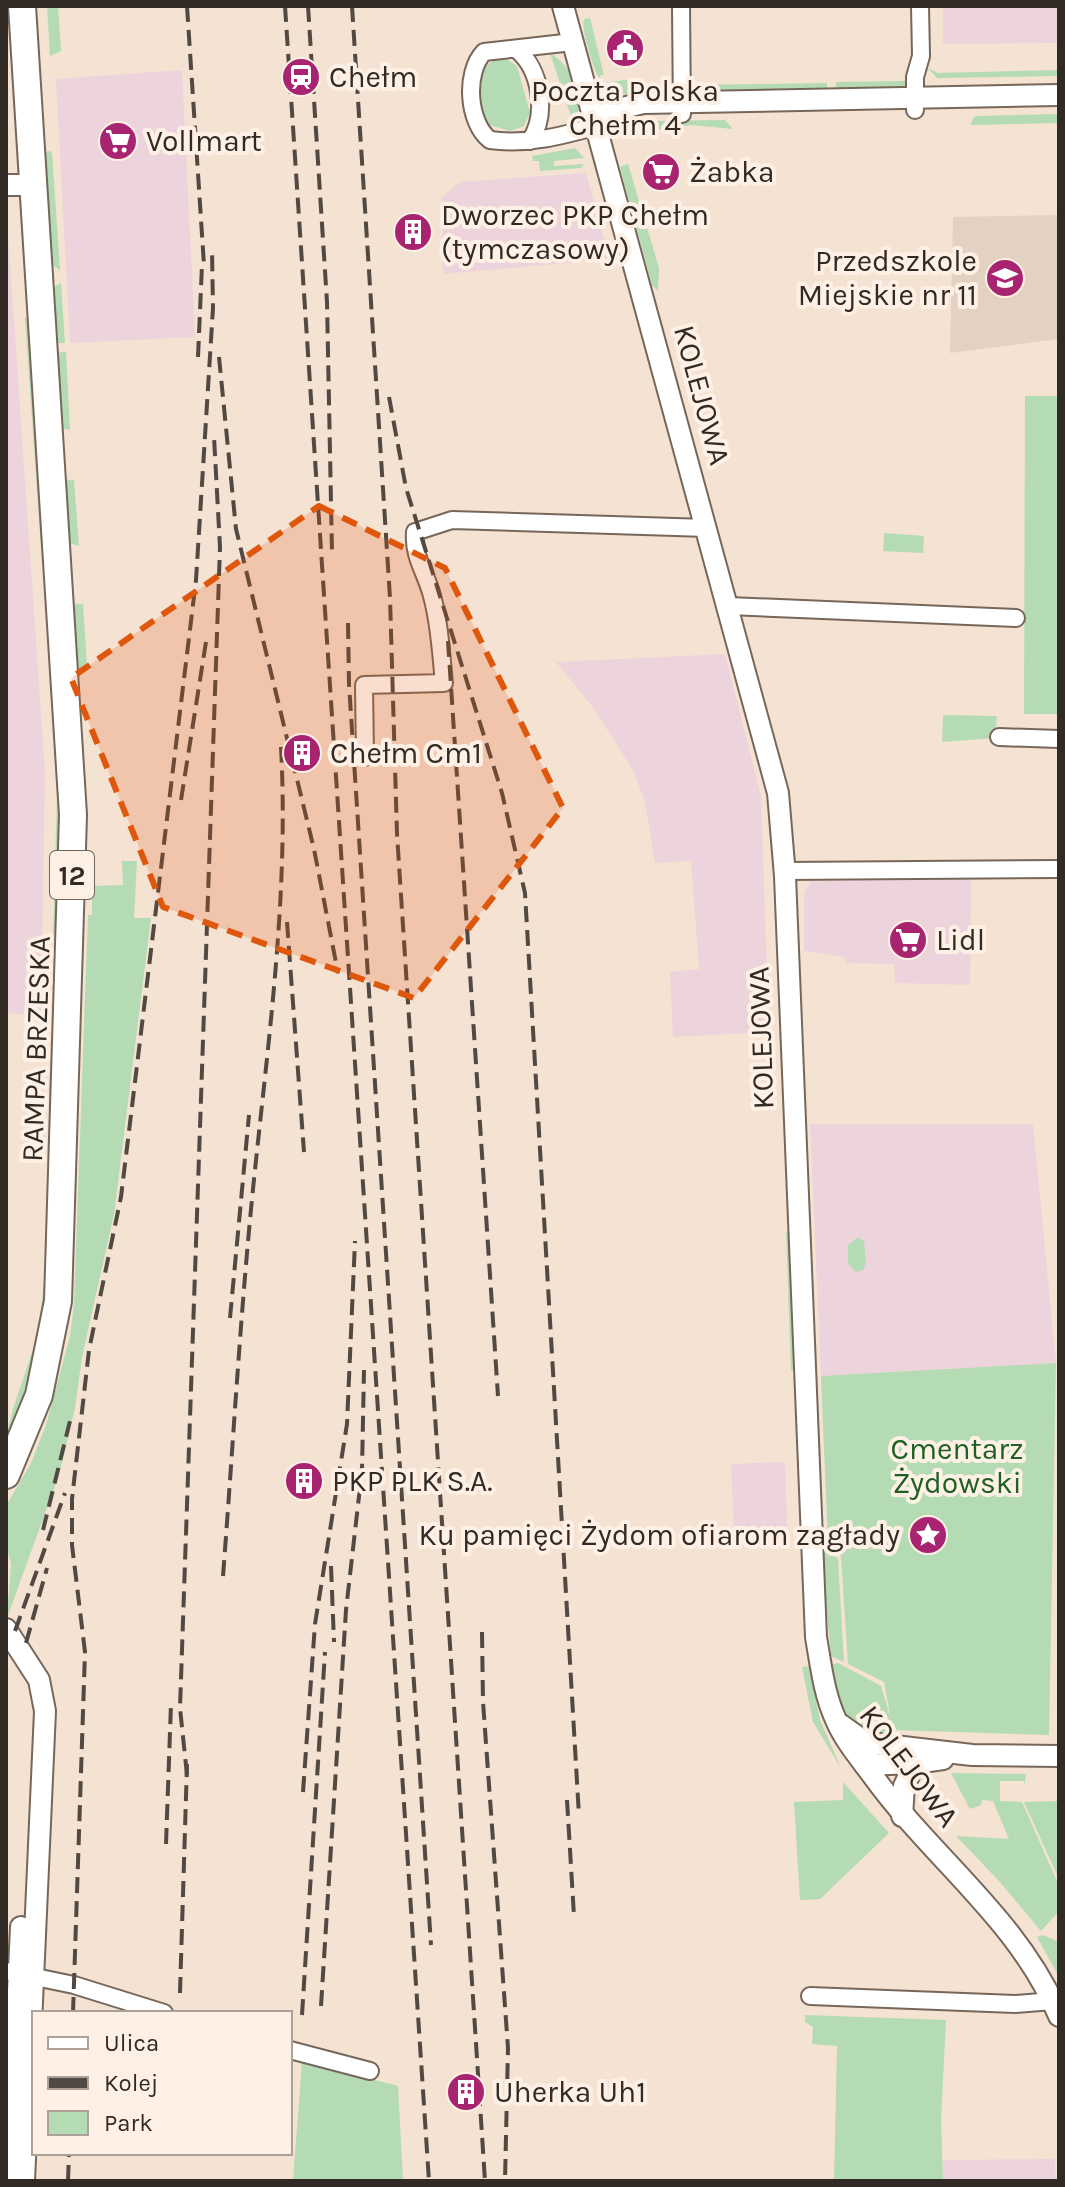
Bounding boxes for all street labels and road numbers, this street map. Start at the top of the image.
street label: KOLEJOWA [666,321,738,469]
road number: 12 [50,851,94,899]
street label: RAMPA BRZESKA [14,935,58,1163]
street label: KOLEJOWA [741,966,781,1110]
street label: KOLEJOWA [852,1698,966,1834]

